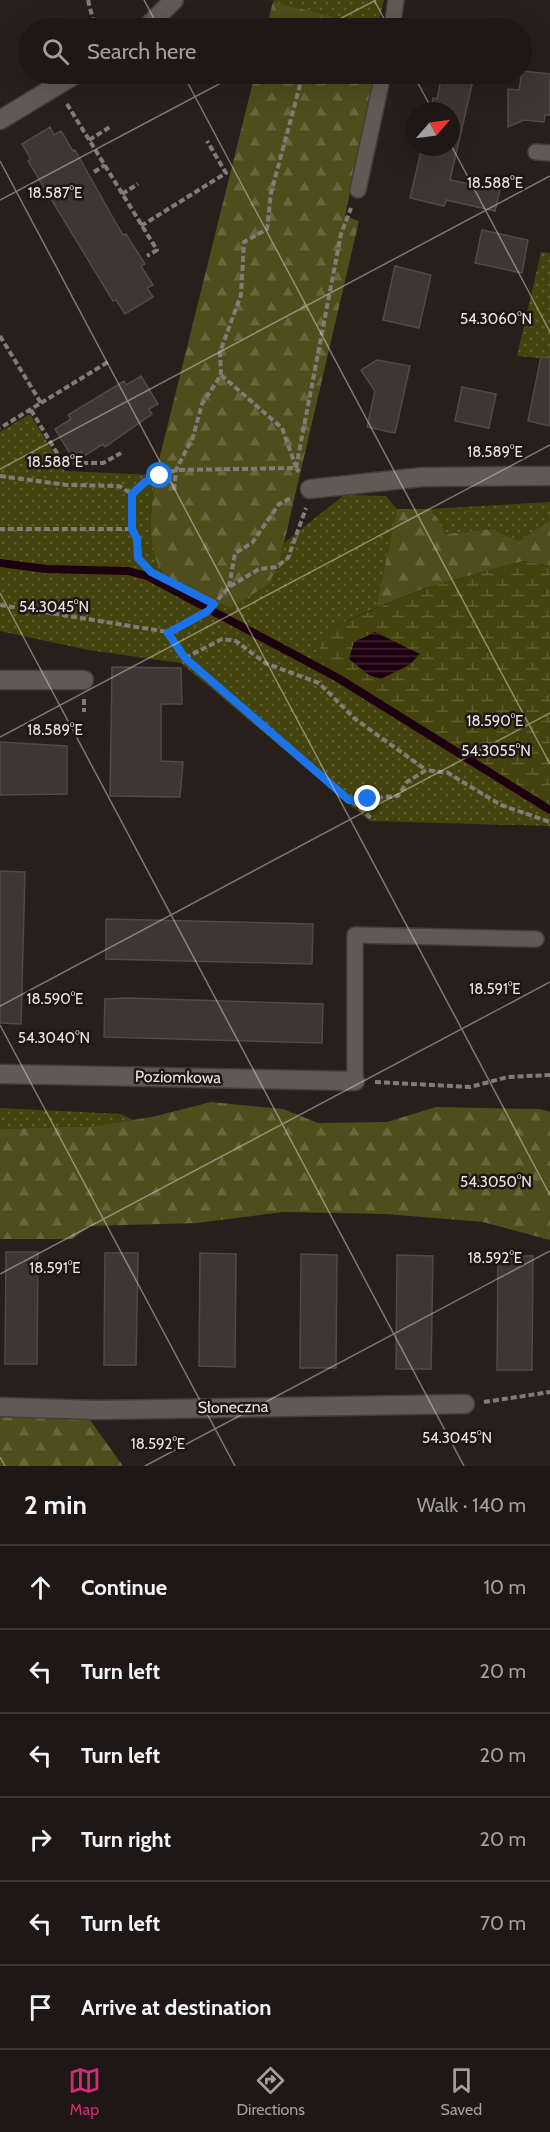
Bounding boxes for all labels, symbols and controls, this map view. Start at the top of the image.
search box [18,18,532,84]
icon: search [39,35,72,68]
text: Search here [87,38,196,65]
north arrow [406,102,460,156]
text: 18.588°E [467,174,523,192]
text: 18.587°E [28,184,82,202]
text: 54.3060°N [460,310,532,328]
text: 18.589°E [467,443,523,461]
text: 18.588°E [27,453,83,471]
route start [146,462,172,488]
text: 54.3045°N [19,598,89,616]
text: 18.590°E [467,712,523,730]
text: 18.589°E [27,721,83,739]
text: 54.3055°N [461,742,531,760]
route end [354,785,380,811]
text: 18.591°E [469,980,521,998]
text: 18.590°E [27,990,83,1008]
text: 54.3040°N [18,1029,90,1047]
street label: Poziomkowa [135,1067,222,1087]
text: 54.3050°N [460,1173,532,1191]
text: 18.592°E [468,1249,522,1267]
text: 18.591°E [29,1259,81,1277]
street label: Słoneczna [198,1397,269,1417]
text: 54.3045°N [422,1429,492,1447]
text: 18.592°E [131,1435,185,1453]
text: 2 min [24,1489,87,1521]
text: Walk · 140 m [417,1493,526,1517]
icon: ahead [24,1571,57,1604]
text: Continue [81,1574,167,1601]
text: 10 m [483,1575,526,1599]
icon: left [24,1655,57,1688]
text: Turn left [81,1658,160,1685]
text: 20 m [480,1659,526,1683]
icon: left [24,1739,57,1772]
text: Turn left [81,1742,160,1769]
text: 20 m [480,1743,526,1767]
icon: right [24,1823,57,1856]
text: Turn right [81,1826,171,1853]
text: 20 m [480,1827,526,1851]
icon: left [24,1907,57,1940]
text: Turn left [81,1910,160,1937]
text: 70 m [480,1911,526,1935]
icon: arrive [24,1991,57,2024]
text: Arrive at destination [81,1994,271,2021]
tab: Map [68,2064,101,2119]
tab: Directions [237,2064,305,2119]
tab: Saved [441,2064,482,2119]

